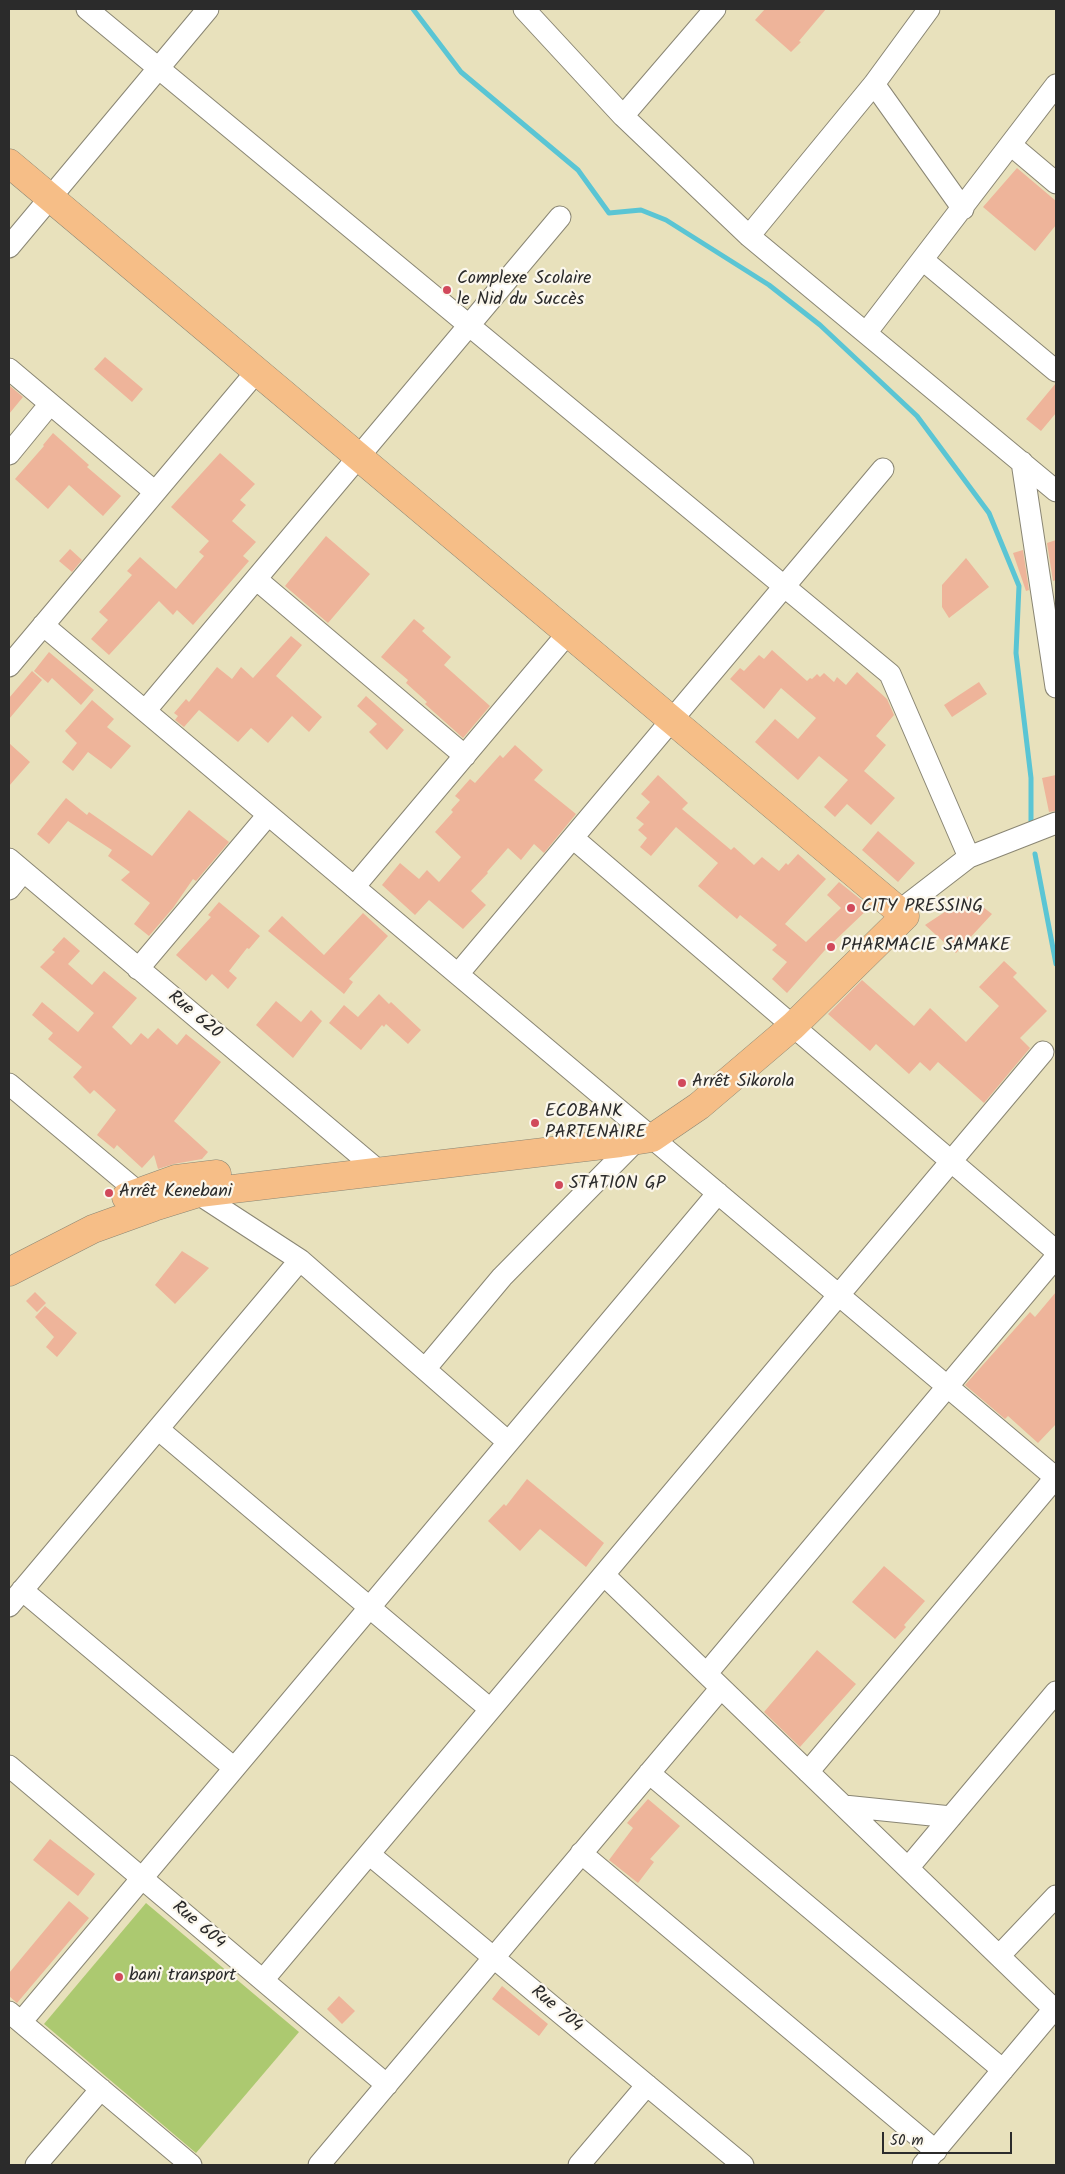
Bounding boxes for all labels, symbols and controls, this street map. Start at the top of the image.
place label: Complexe Scolaire le Nid du Succès [457,269,591,312]
marker: Complexe Scolaire le Nid du Succès [441,284,453,296]
place label: CITY PRESSING [861,897,983,919]
marker: CITY PRESSING [845,902,857,914]
place label: PHARMACIE SAMAKE [841,936,1010,958]
marker: PHARMACIE SAMAKE [825,941,837,953]
street label: Rue 620 [163,987,225,1045]
place label: Arrêt Sikorola [692,1072,794,1094]
marker: Arrêt Sikorola [676,1077,688,1089]
place label: ECOBANK PARTENAIRE [545,1102,646,1144]
marker: ECOBANK PARTENAIRE [529,1117,541,1129]
place label: STATION GP [569,1174,666,1196]
marker: STATION GP [553,1179,565,1191]
place label: Arrêt Kenebani [119,1182,232,1204]
marker: Arrêt Kenebani [103,1187,115,1199]
street label: Rue 604 [167,1897,229,1955]
place label: bani transport [129,1966,236,1988]
marker: bani transport [113,1971,125,1983]
street label: Rue 704 [525,1982,587,2038]
scale bar [885,2122,1015,2154]
text: 50 m [890,2129,924,2153]

